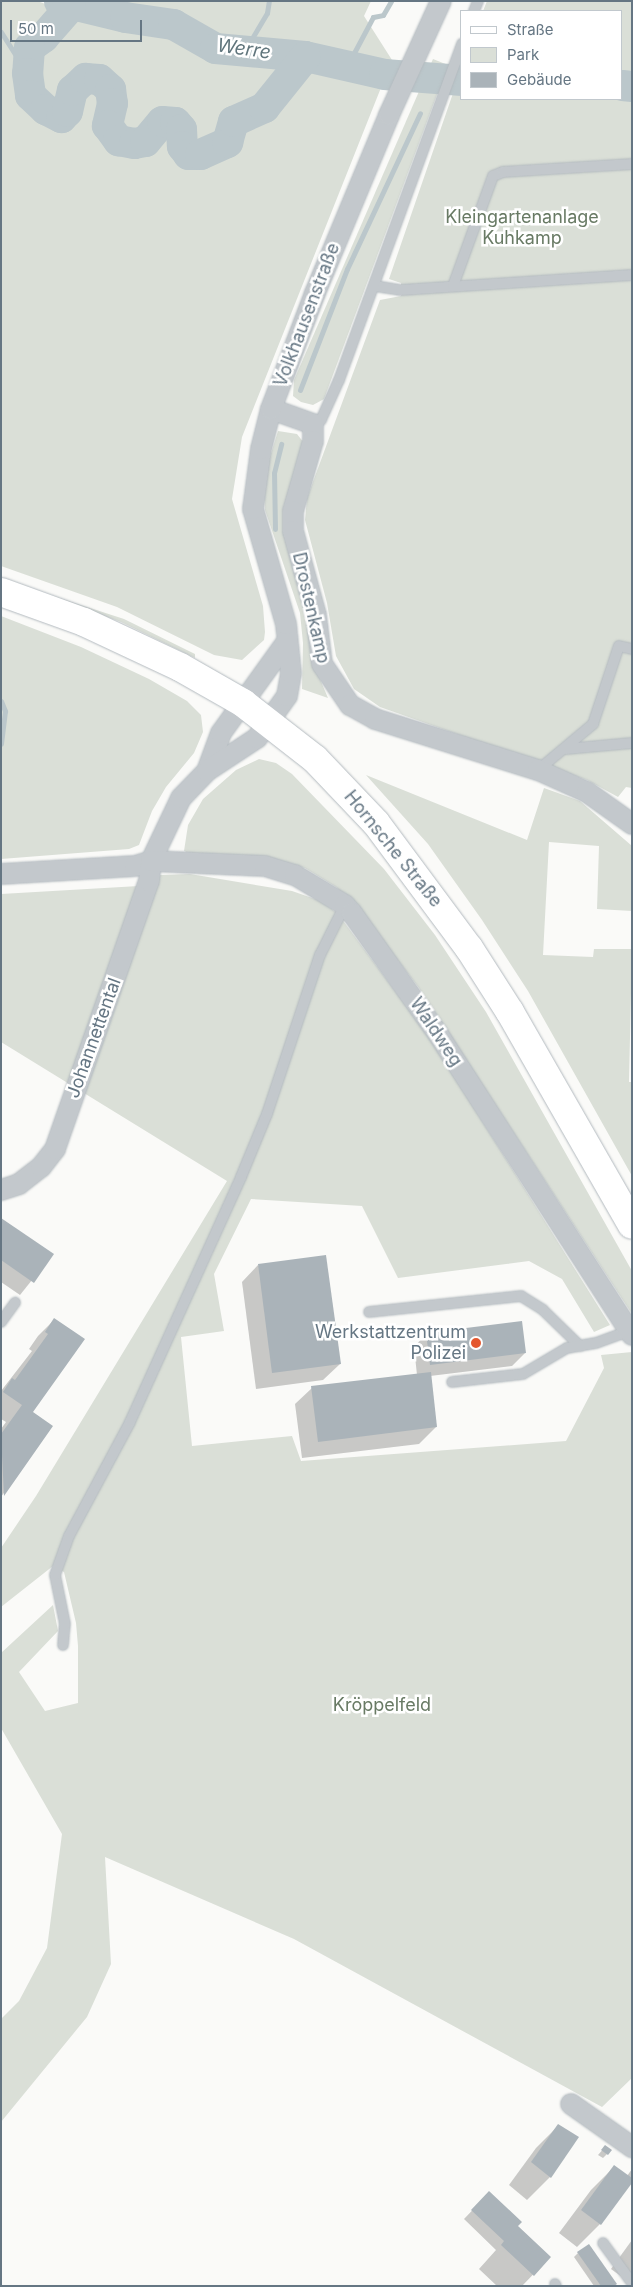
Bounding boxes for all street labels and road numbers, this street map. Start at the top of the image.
street label: Volkhausenstraße [270,240,344,390]
street label: Drostenkamp [288,550,334,666]
street label: Hornsche Straße [339,786,447,912]
street label: Johannettental [62,975,126,1101]
street label: Waldweg [405,994,467,1070]

